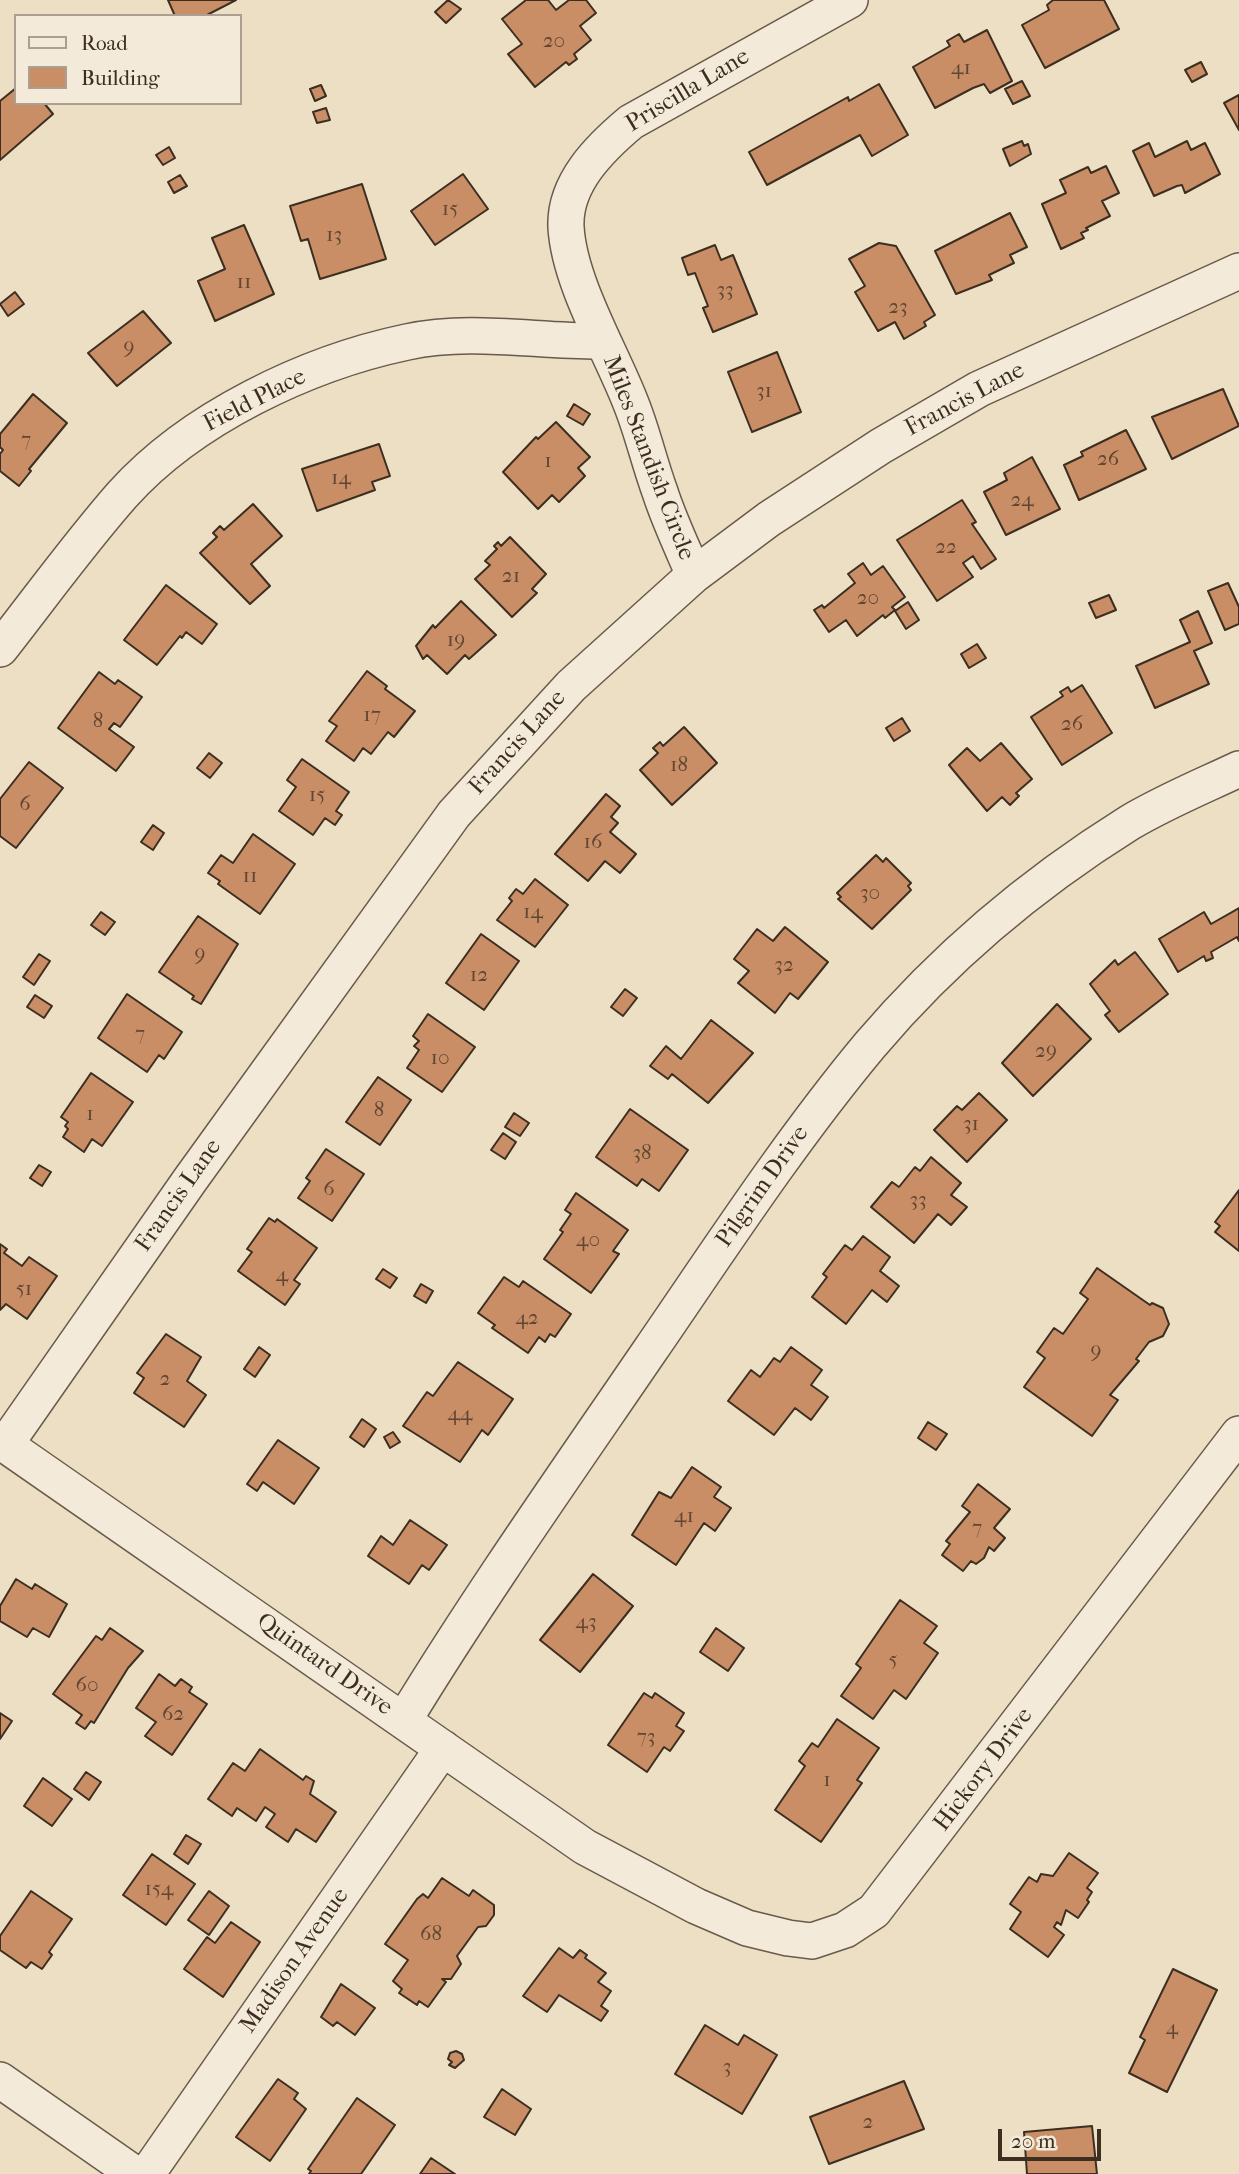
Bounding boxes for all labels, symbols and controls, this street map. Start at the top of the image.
legend [14,14,242,105]
house number: 20 [543,29,565,55]
text: Road [81,31,128,55]
street label: Priscilla Lane [621,43,755,139]
house number: 41 [951,56,971,82]
text: Building [81,66,159,90]
house number: 15 [442,197,458,223]
house number: 13 [326,223,342,249]
house number: 11 [237,270,251,296]
house number: 33 [716,278,734,304]
house number: 23 [888,295,908,321]
house number: 9 [123,335,135,361]
street label: Miles Standish Circle [596,352,700,564]
street label: Francis Lane [900,357,1030,443]
street label: Field Place [199,363,311,439]
house number: 31 [756,379,772,405]
house number: 7 [21,428,31,454]
house number: 26 [1097,447,1119,473]
house number: 1 [544,449,552,475]
house number: 14 [331,466,351,492]
house number: 24 [1010,488,1034,514]
house number: 22 [935,535,957,561]
house number: 21 [502,564,520,590]
house number: 20 [857,586,879,612]
house number: 19 [447,628,465,654]
street label: Francis Lane [463,685,573,801]
house number: 17 [363,703,381,729]
house number: 8 [93,709,103,735]
house number: 26 [1061,712,1083,738]
house number: 18 [670,753,688,779]
house number: 15 [309,783,325,809]
house number: 6 [19,792,31,818]
house number: 16 [584,830,602,856]
house number: 11 [243,864,257,890]
house number: 30 [860,881,880,907]
house number: 14 [523,900,543,926]
house number: 9 [194,942,206,968]
house number: 32 [774,953,794,979]
house number: 12 [470,963,488,989]
house number: 7 [135,1022,145,1048]
house number: 29 [1035,1039,1057,1065]
house number: 10 [431,1046,449,1072]
house number: 8 [374,1098,384,1124]
house number: 1 [86,1102,94,1128]
house number: 31 [963,1112,979,1138]
street label: Pilgrim Drive [710,1121,816,1253]
street label: Francis Lane [130,1134,228,1258]
house number: 38 [632,1141,652,1167]
house number: 6 [323,1177,335,1203]
house number: 33 [909,1188,927,1214]
house number: 40 [576,1228,600,1254]
house number: 4 [276,1263,288,1289]
house number: 51 [16,1277,32,1303]
house number: 42 [515,1306,539,1332]
house number: 9 [1090,1339,1102,1365]
house number: 2 [160,1367,170,1393]
house number: 44 [448,1402,472,1428]
house number: 41 [674,1504,694,1530]
house number: 7 [972,1516,982,1542]
street label: Quintard Drive [250,1608,398,1722]
house number: 43 [575,1610,597,1636]
house number: 5 [888,1648,898,1674]
house number: 60 [76,1673,98,1699]
house number: 62 [162,1702,184,1728]
street label: Hickory Drive [928,1703,1040,1837]
house number: 73 [637,1725,655,1751]
house number: 1 [823,1768,831,1794]
house number: 154 [145,1877,173,1903]
street label: Madison Avenue [234,1883,356,2039]
house number: 68 [420,1922,442,1948]
house number: 4 [1166,2016,1178,2042]
house number: 3 [723,2055,731,2081]
house number: 2 [863,2110,873,2136]
scale bar [1001,2114,1104,2158]
text: 20 m [1011,2129,1055,2153]

